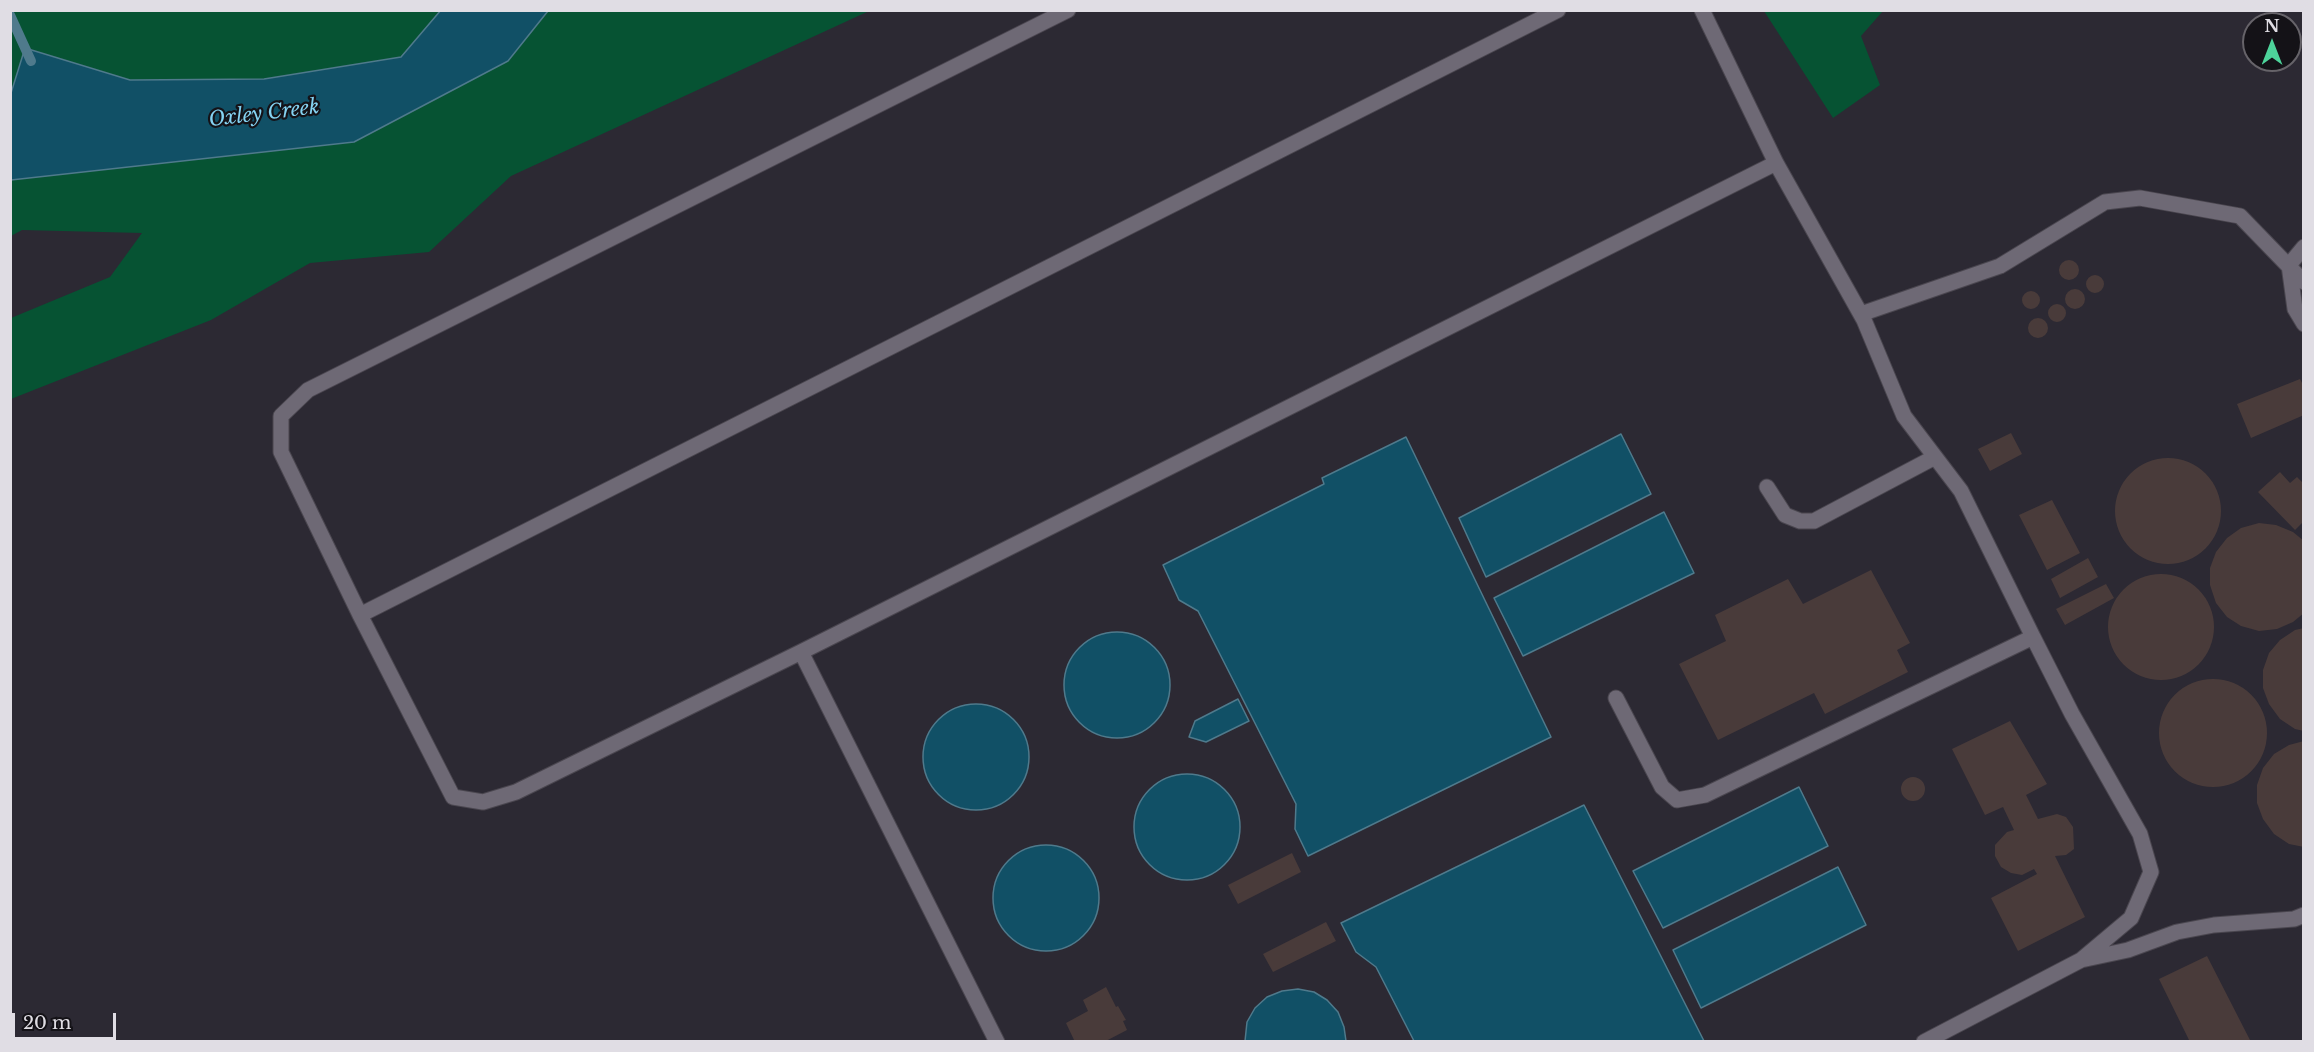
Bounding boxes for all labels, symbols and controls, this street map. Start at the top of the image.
north arrow [2242,12,2302,72]
text: N [2264,16,2280,36]
water label: Oxley Creek [207,95,321,133]
scale bar [15,1001,118,1039]
text: 20 m [23,1012,71,1034]

